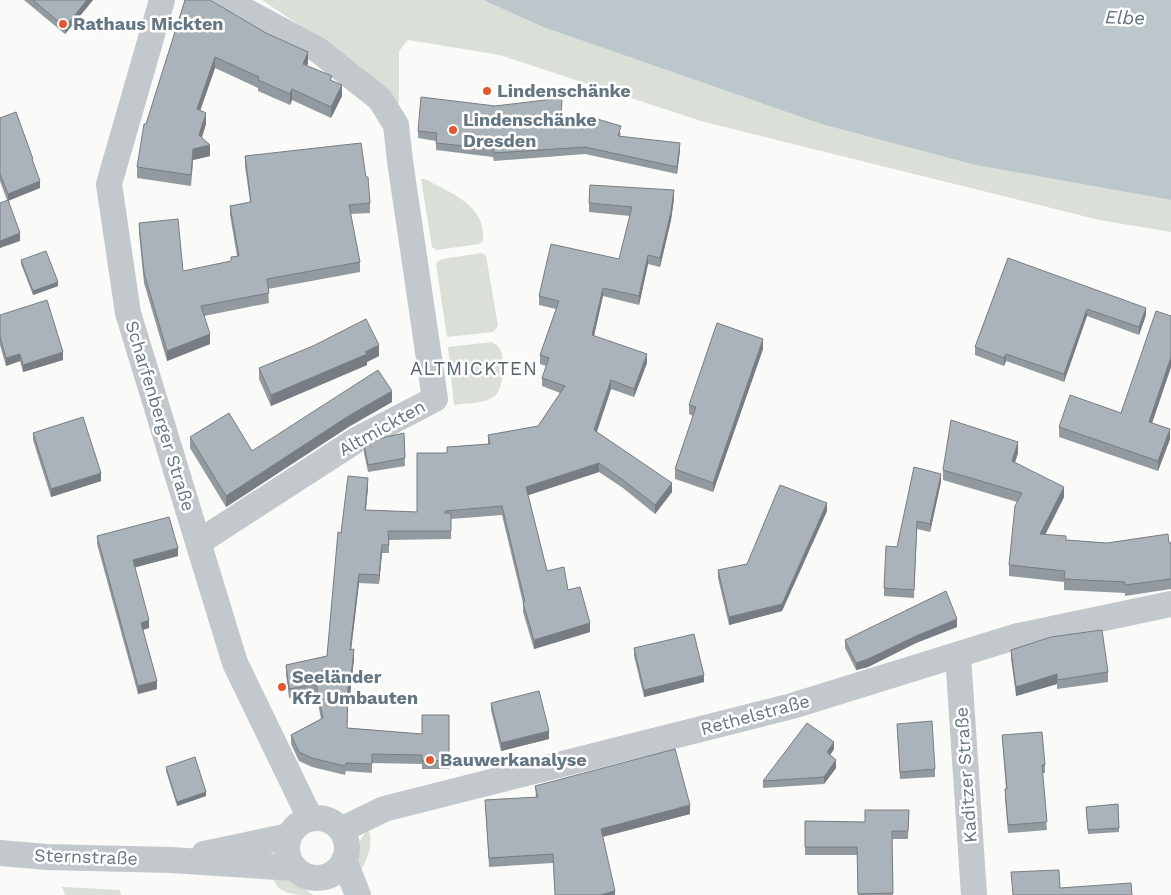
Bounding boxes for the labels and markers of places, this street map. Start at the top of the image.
place label: Rathaus Mickten [73,13,223,34]
marker: Rathaus Mickten [57,18,69,30]
place label: Lindenschänke [497,80,631,101]
marker: Lindenschänke [481,85,493,97]
place label: Lindenschänke Dresden [463,109,597,151]
marker: Lindenschänke Dresden [447,124,459,136]
place label: Seeländer Kfz Umbauten [292,666,418,708]
marker: Seeländer Kfz Umbauten [276,681,288,693]
place label: Bauwerkanalyse [440,749,587,770]
marker: Bauwerkanalyse [424,754,436,766]

